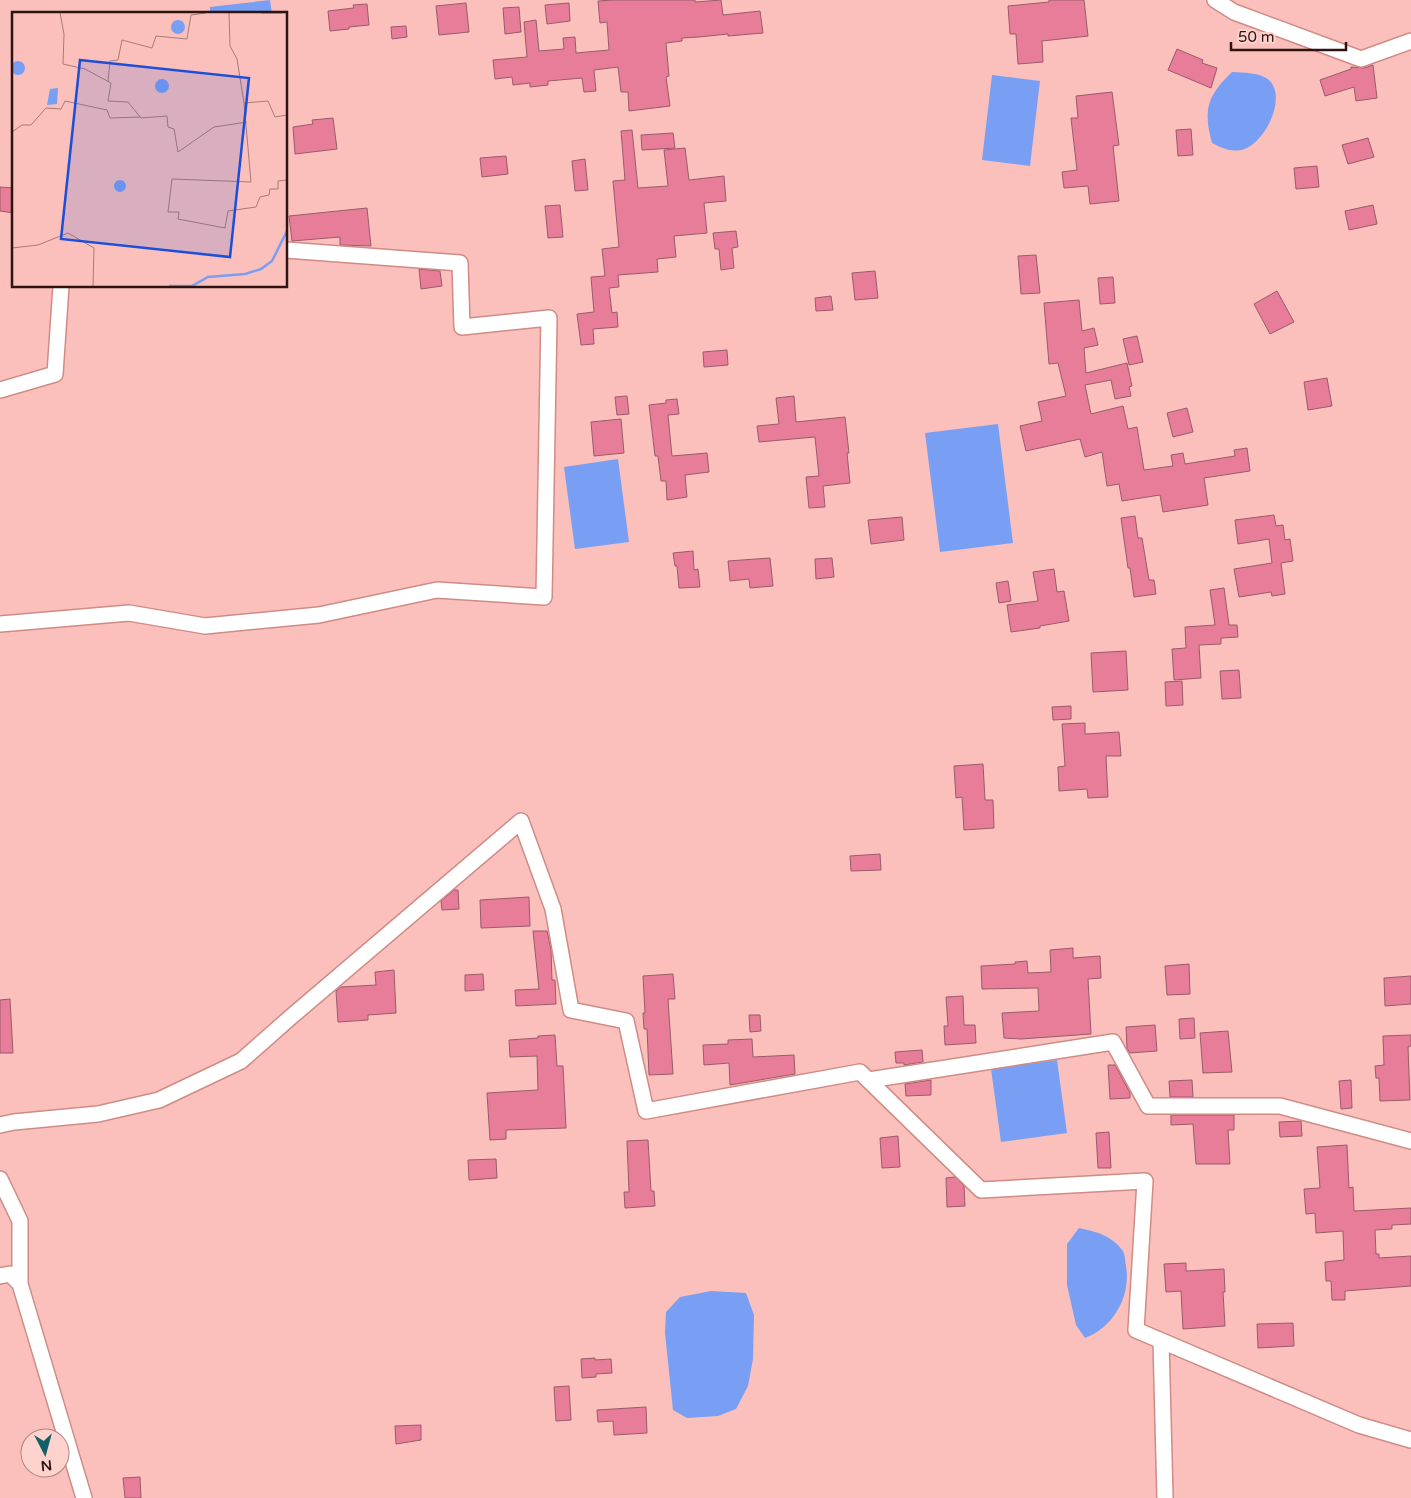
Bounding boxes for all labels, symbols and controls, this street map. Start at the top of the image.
inset map [12,12,288,288]
scale bar [1231,20,1346,52]
text: 50 m [1238,28,1275,46]
north arrow [20,1428,70,1478]
text: N [40,1456,53,1474]

